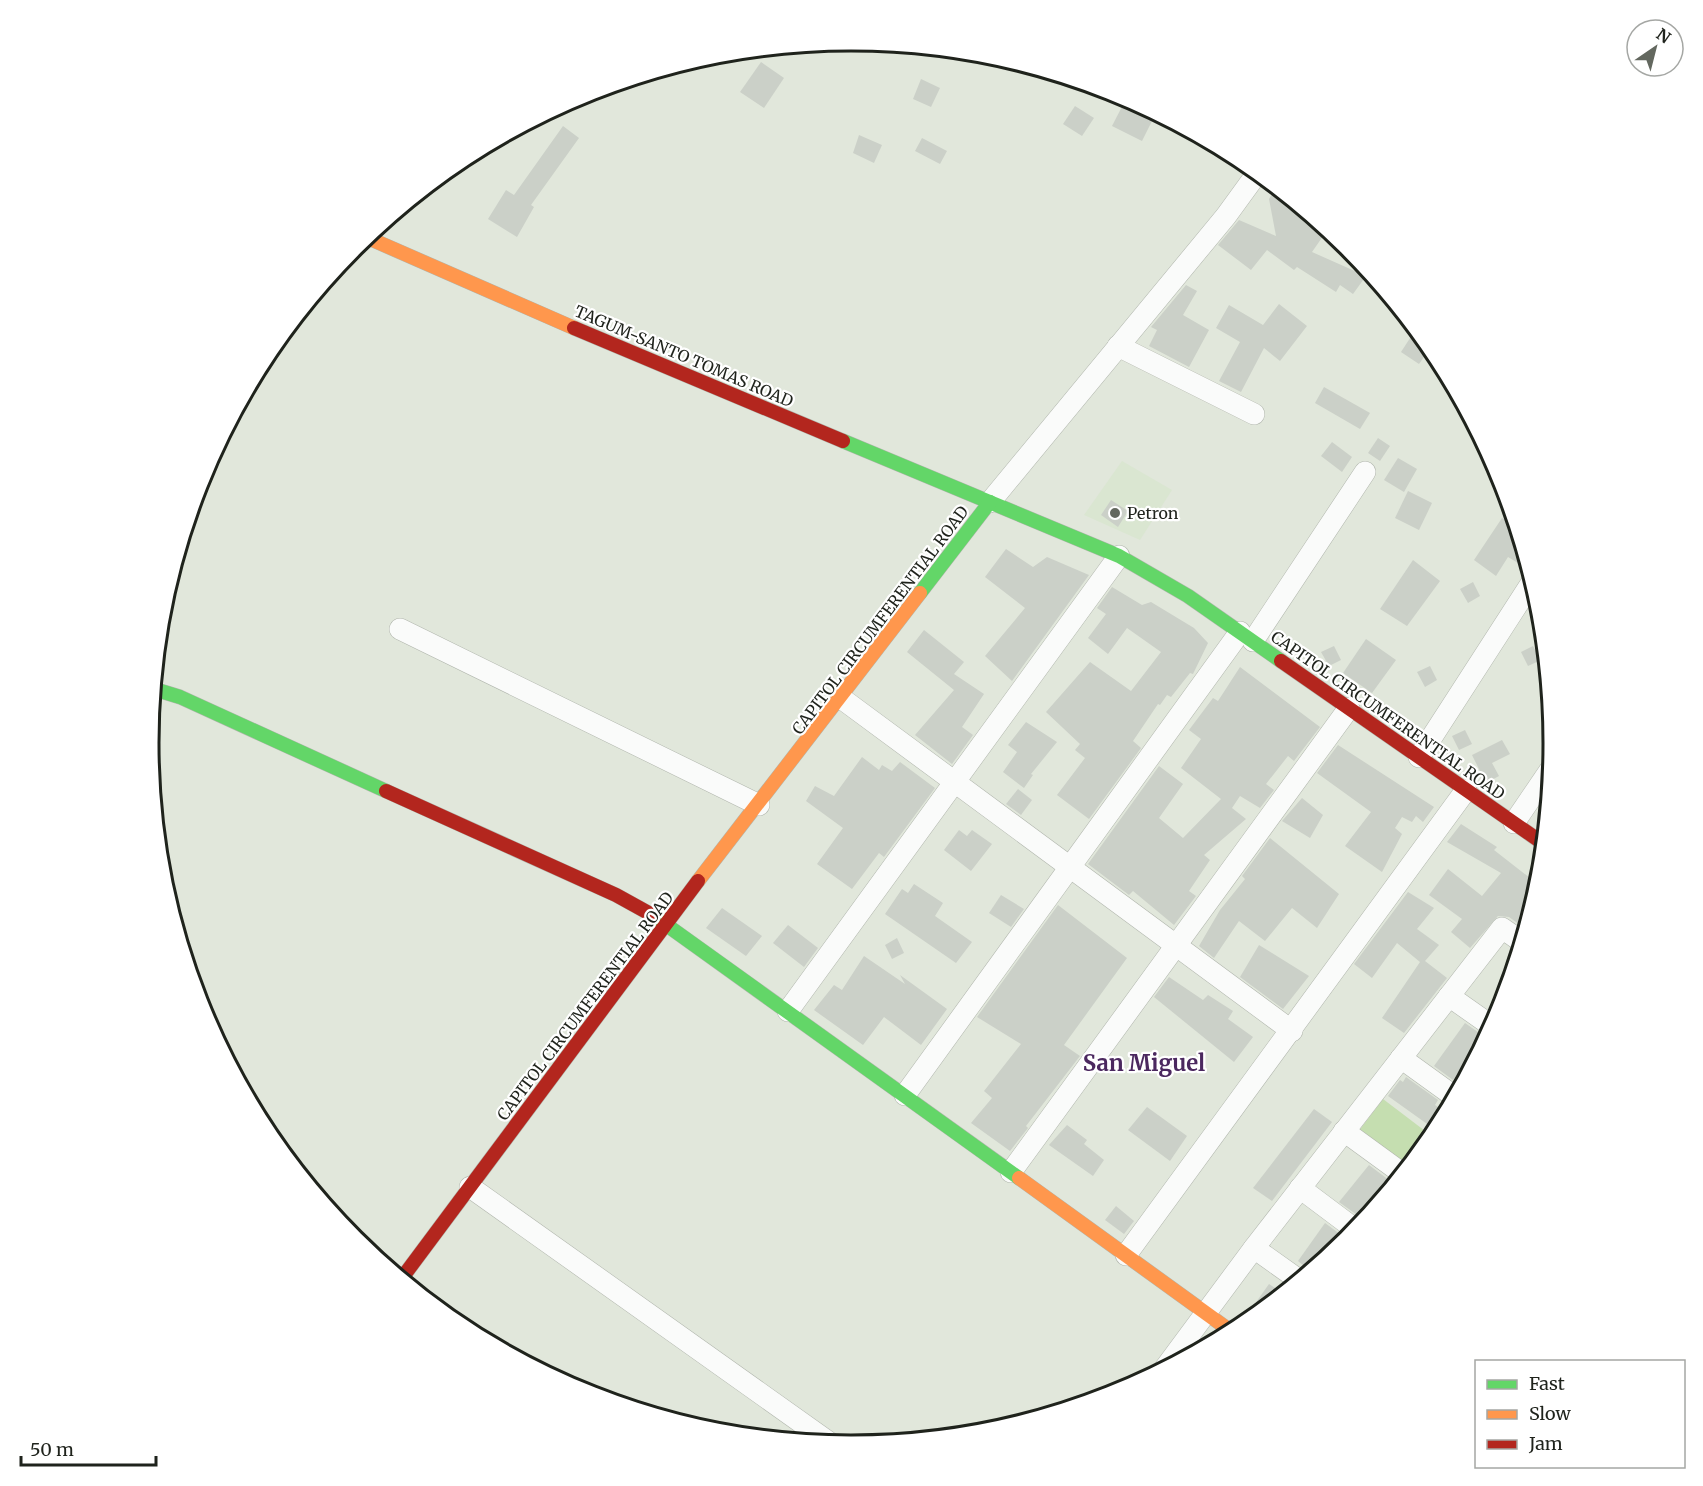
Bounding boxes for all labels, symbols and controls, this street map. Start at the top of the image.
north arrow [1625,18,1685,78]
text: N [1653,24,1675,48]
street label: TAGUM-SANTO TOMAS ROAD [572,301,796,411]
street label: CAPITOL CIRCUMFERENTIAL ROAD [788,502,972,738]
place label: Petron [1127,503,1179,523]
marker: Petron [1108,506,1122,520]
street label: CAPITOL CIRCUMFERENTIAL ROAD [1267,626,1509,804]
street label: CAPITOL CIRCUMFERENTIAL ROAD [493,888,677,1124]
district label: San Miguel [1083,1049,1205,1077]
legend [1475,1360,1685,1468]
text: Fast [1529,1372,1565,1395]
text: Slow [1529,1402,1572,1425]
scale bar [21,1429,156,1467]
text: Jam [1528,1432,1563,1455]
text: 50 m [30,1438,74,1461]

